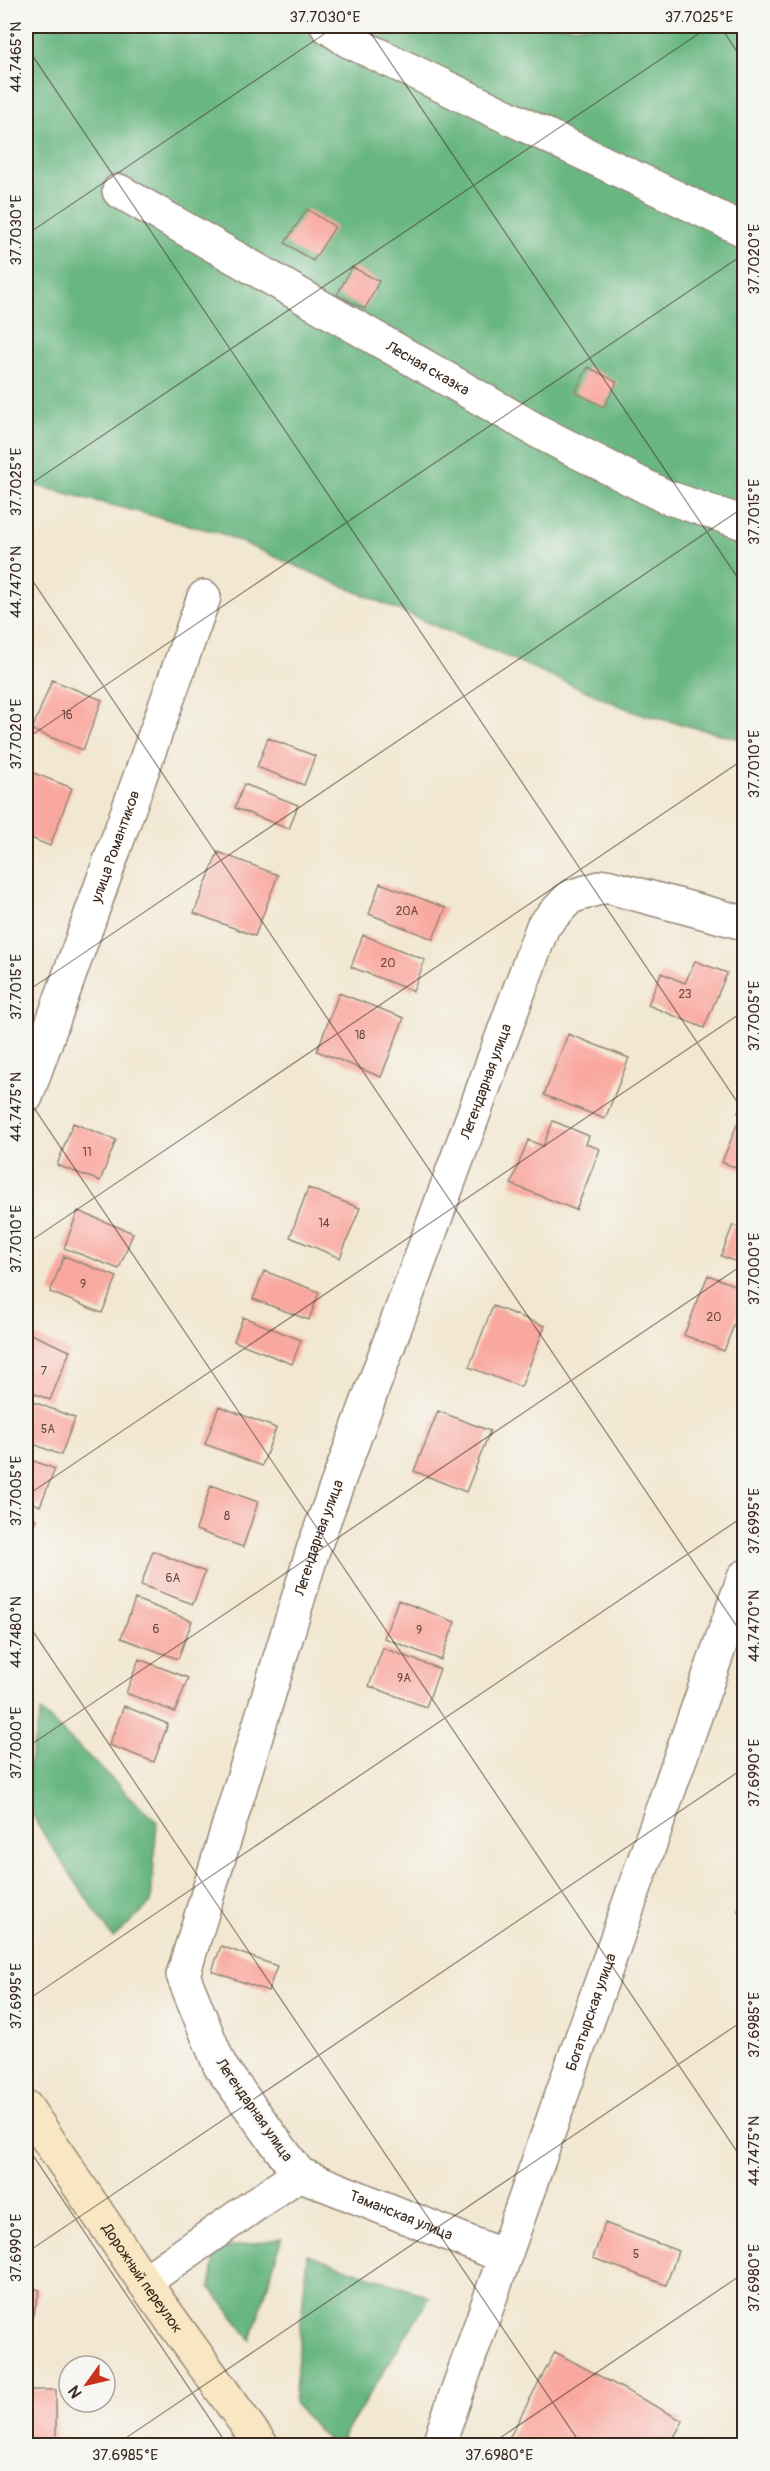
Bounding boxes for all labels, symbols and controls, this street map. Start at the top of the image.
text: 37.7030°E [290,8,361,27]
text: 37.7025°E [665,8,734,27]
text: 44.7465°N [7,22,26,92]
text: 37.7030°E [7,194,26,265]
text: 37.7020°E [745,223,764,294]
street label: Лесная сказка [382,336,473,400]
text: 37.7025°E [7,447,26,516]
text: 37.7015°E [745,479,764,545]
text: 44.7470°N [7,546,26,618]
text: 37.7020°E [7,698,26,769]
house number: 16 [61,708,73,723]
text: 37.7010°E [745,730,764,798]
street label: улица Романтиков [86,788,144,906]
house number: 20А [396,904,419,919]
text: 37.7015°E [7,954,26,1020]
house number: 20 [381,956,395,971]
text: 37.7005°E [745,981,764,1051]
house number: 23 [678,987,692,1002]
street label: Легендарная улица [455,1021,516,1143]
house number: 18 [355,1028,365,1043]
text: 44.7475°N [7,1072,26,1142]
house number: 11 [82,1145,92,1160]
text: 37.7010°E [7,1205,26,1273]
house number: 14 [318,1216,330,1231]
text: 37.7000°E [745,1232,764,1305]
house number: 9 [80,1277,86,1292]
house number: 20 [707,1310,721,1325]
house number: 7 [41,1364,48,1379]
house number: 5А [41,1422,55,1437]
text: 37.7005°E [7,1456,26,1526]
street label: Легендарная улица [290,1477,348,1599]
text: 37.6995°E [745,1488,764,1554]
house number: 8 [224,1509,230,1524]
house number: 6А [166,1571,181,1586]
text: 44.7470°N [745,1590,764,1662]
text: 44.7480°N [7,1596,26,1668]
house number: 6 [153,1622,160,1637]
house number: 9 [416,1623,422,1638]
house number: 9А [397,1671,411,1686]
text: 37.7000°E [7,1706,26,1779]
text: 37.6990°E [745,1739,764,1807]
street label: Богатырская улица [561,1951,620,2074]
text: 37.6995°E [7,1963,26,2029]
text: 37.6985°E [745,1992,764,2058]
street label: Легендарная улица [211,2054,297,2165]
text: 44.7475°N [745,2116,764,2186]
street label: Таманская улица [347,2186,456,2244]
text: 37.6990°E [7,2214,26,2282]
street label: Дорожный переулок [97,2219,187,2337]
text: 37.6980°E [745,2244,764,2312]
house number: 5 [633,2247,639,2262]
north arrow [57,2354,117,2414]
text: N [64,2382,87,2402]
text: 37.6985°E [92,2446,158,2465]
text: 37.6980°E [465,2446,533,2465]

